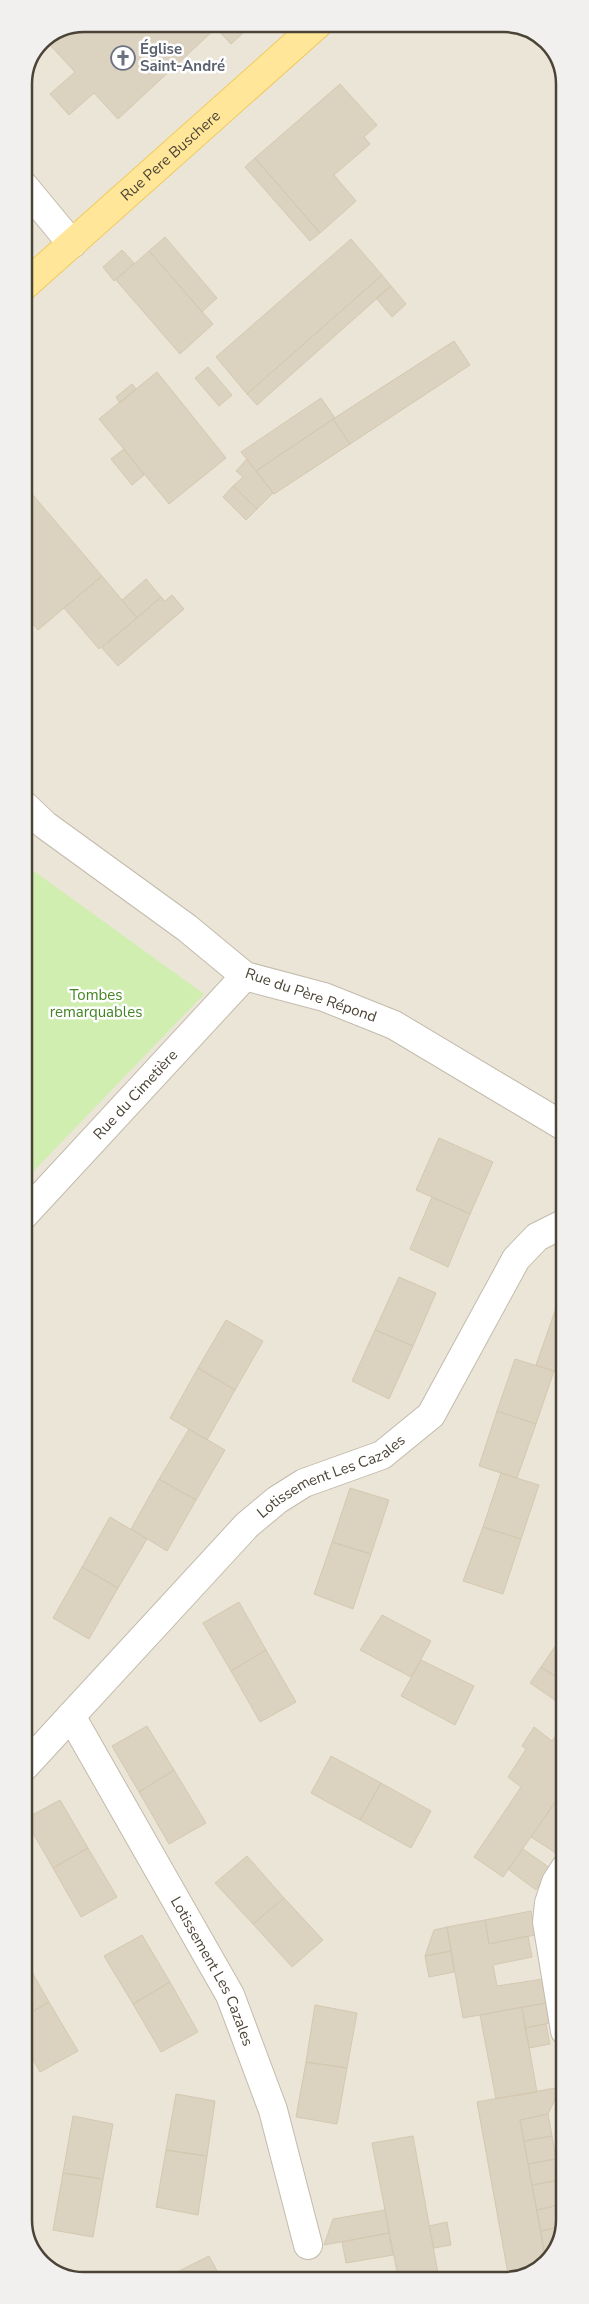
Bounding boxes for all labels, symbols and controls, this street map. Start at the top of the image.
place label: Église Saint-André [140,39,225,76]
church icon: Église Saint-André [110,45,136,71]
street label: Rue Pere Buschere [116,106,224,205]
street label: Rue du Père Répond [243,963,379,1027]
park label: Tombes remarquables [50,985,142,1022]
street label: Rue du Cimetière [89,1045,182,1144]
street label: Lotissement Les Cazales [253,1430,409,1523]
street label: Lotissement Les Cazales [166,1893,258,2049]

